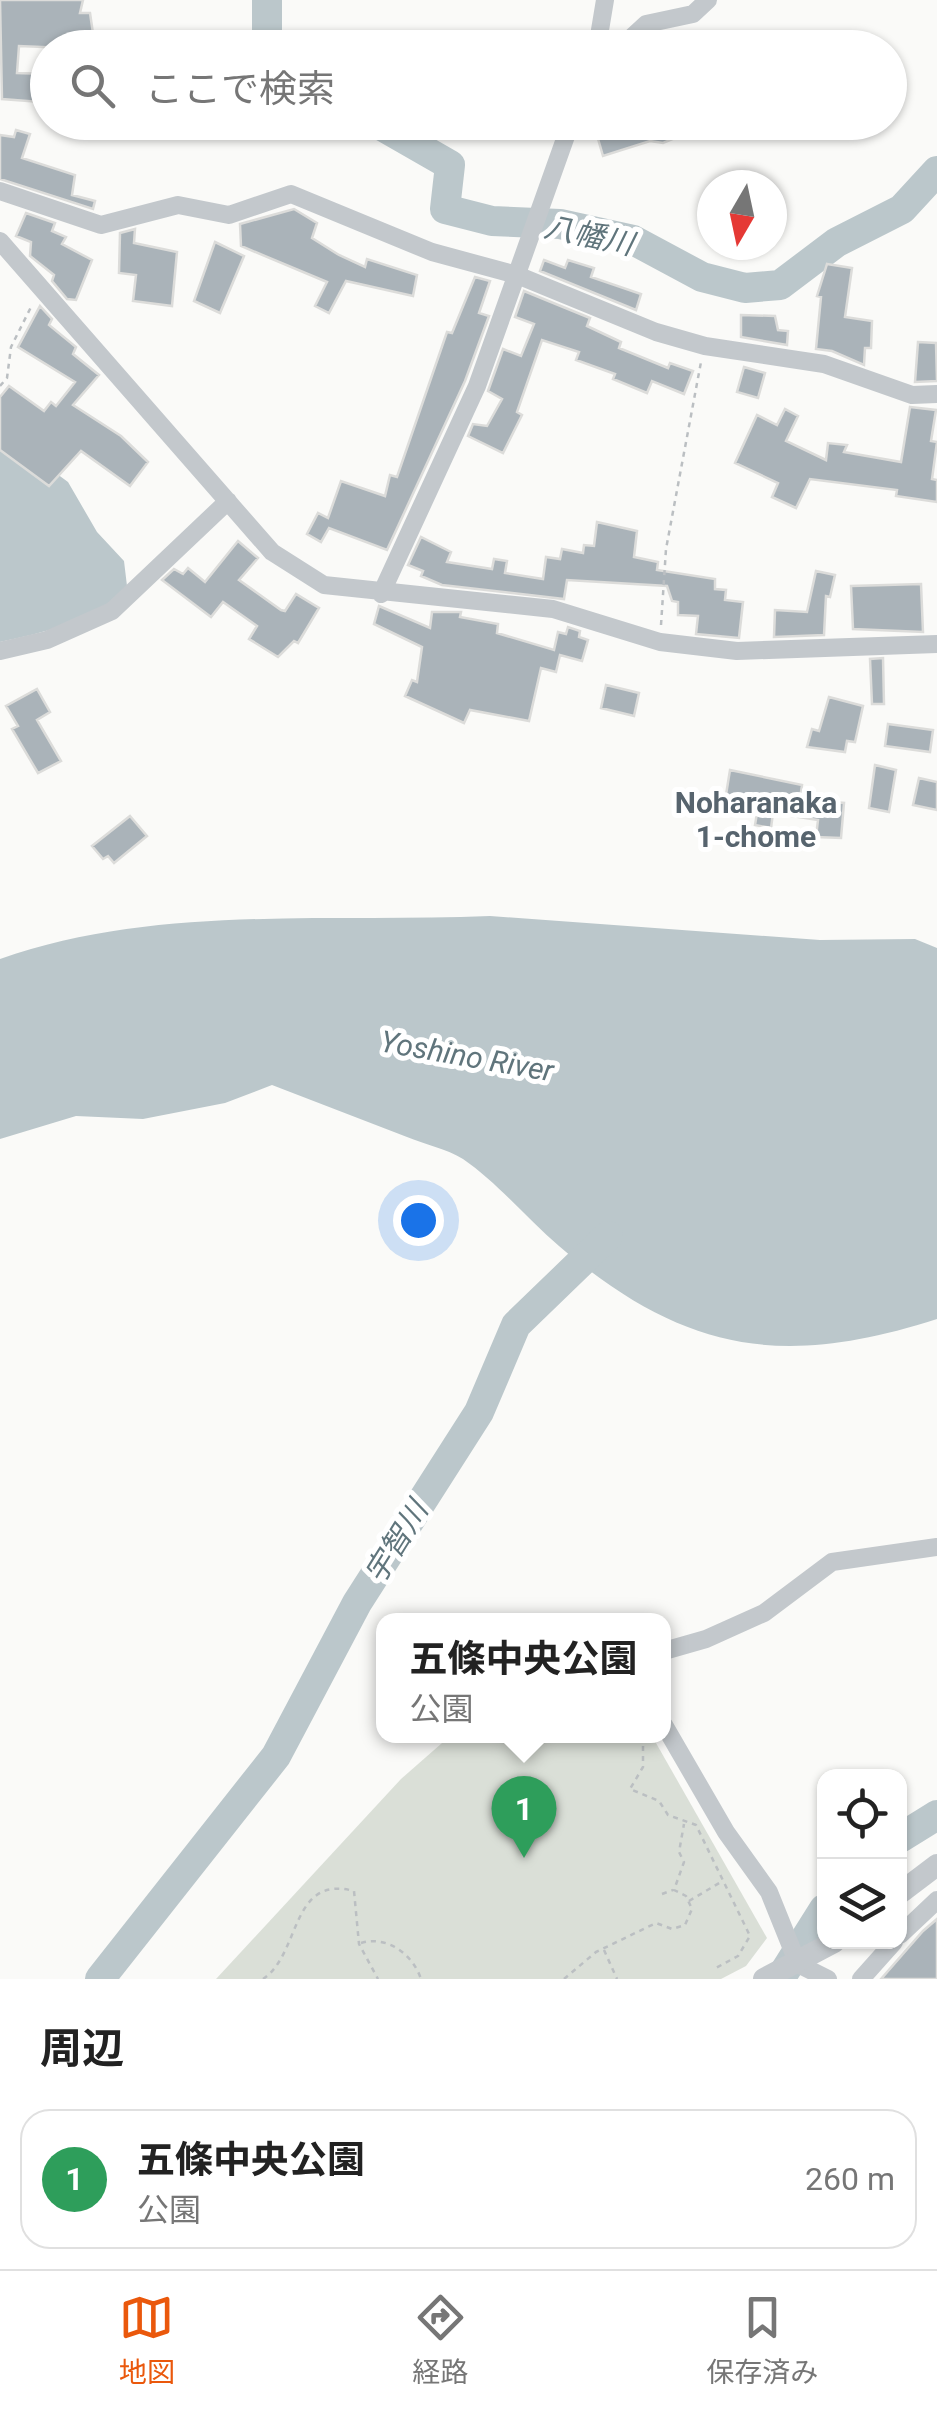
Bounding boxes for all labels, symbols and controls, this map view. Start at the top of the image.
search box [30,30,907,140]
icon: search [65,58,120,113]
text: ここで検索 [145,67,335,111]
north arrow [697,170,787,260]
water label: 八幡川 [541,209,640,262]
district label: Noharanaka 1-chome [675,785,837,854]
water label: Yoshino River [378,1024,558,1089]
your location [393,1195,444,1246]
water label: 宇智川 [357,1492,436,1589]
popup [376,1613,671,1743]
text: 五條中央公園 [409,1637,638,1681]
text: 公園 [409,1690,474,1728]
map controls [817,1769,907,1949]
button: locate [817,1769,907,1859]
pin: 1 [492,1776,556,1858]
button: layers [817,1859,907,1949]
text: 周辺 [40,2024,124,2073]
text: 五條中央公園 [137,2138,365,2182]
text: 1 [65,2160,84,2198]
text: 260 m [805,2160,895,2198]
text: 公園 [137,2191,201,2229]
tab: 地図 [119,2290,175,2390]
tab: 経路 [412,2290,468,2390]
tab: 保存済み [706,2290,818,2390]

